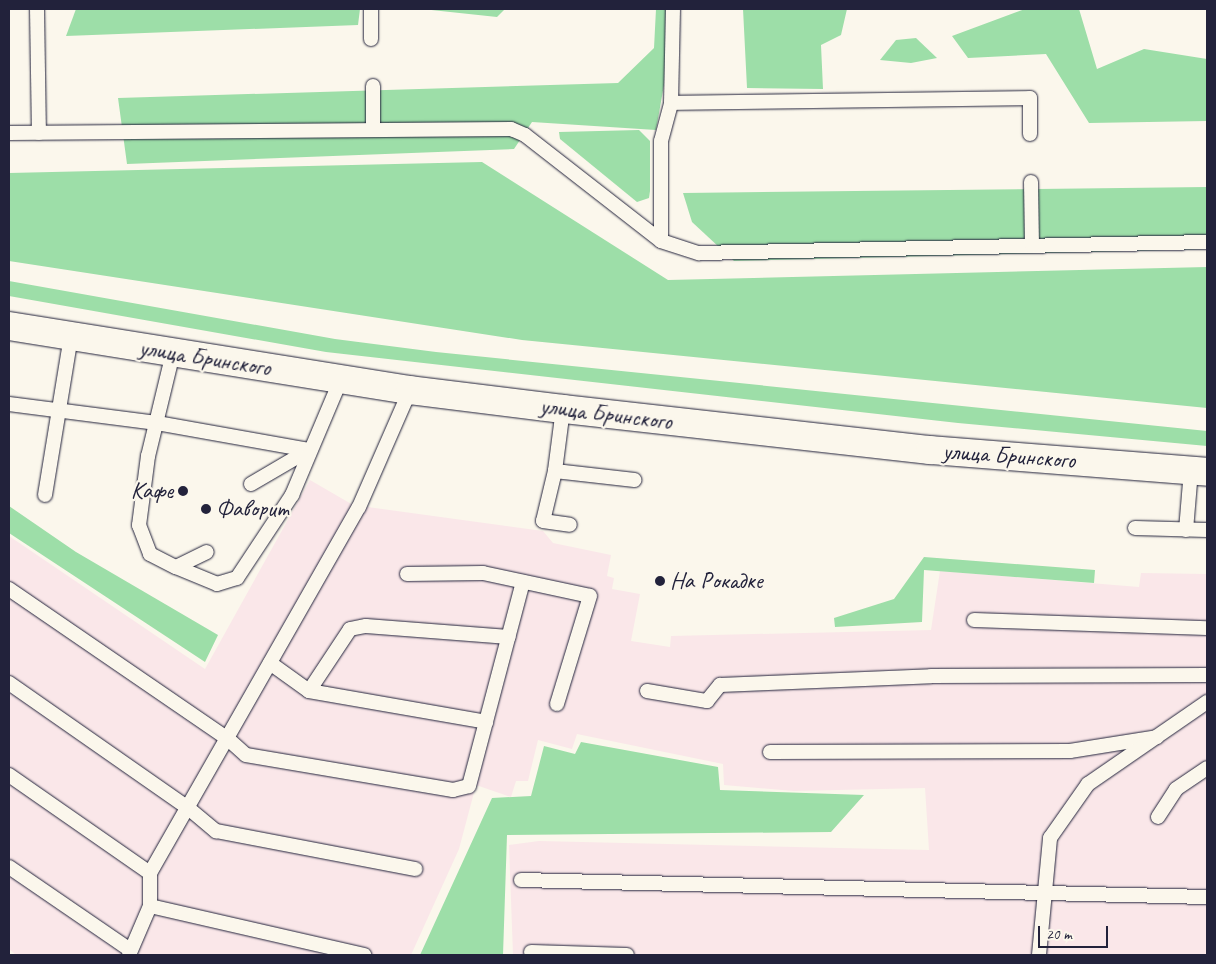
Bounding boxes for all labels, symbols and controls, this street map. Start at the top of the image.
street label: улица Бринского [137,333,273,383]
street label: улица Бринского [538,392,674,436]
street label: улица Бринского [942,437,1076,475]
place label: Кафе [131,477,173,505]
marker: Кафе [177,485,189,497]
place label: Фаворит [216,495,289,523]
marker: Фаворит [200,503,212,515]
place label: На Рокадке [670,567,761,595]
marker: На Рокадке [654,575,666,587]
scale bar [1041,916,1111,948]
text: 20 m [1046,925,1072,944]

